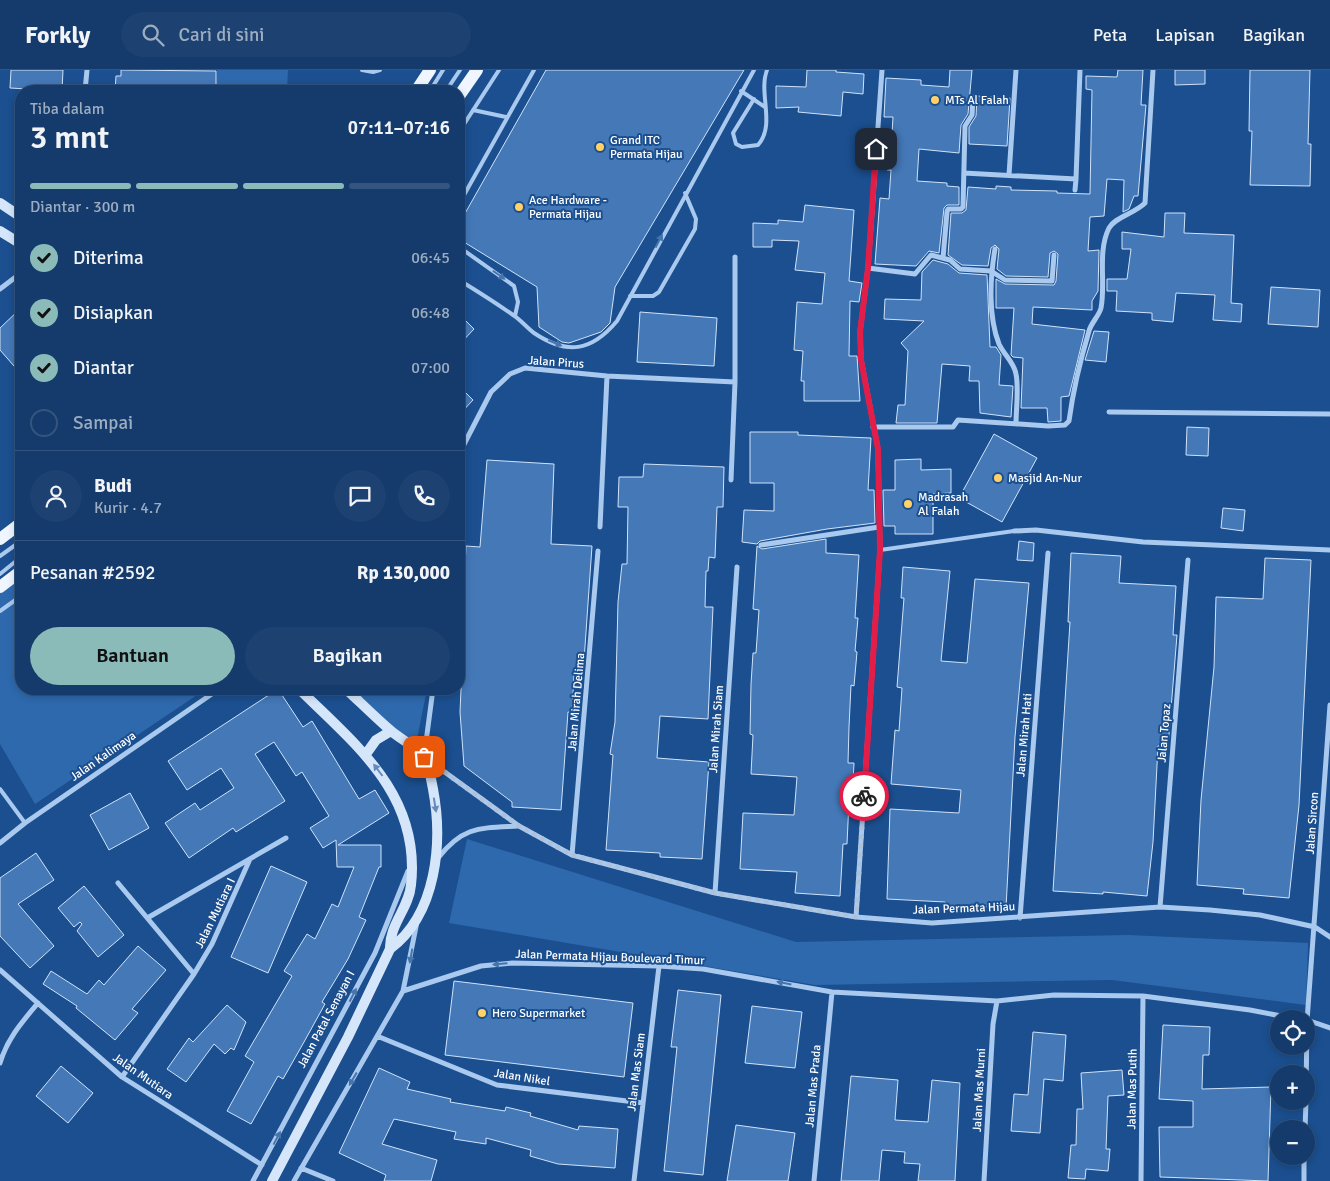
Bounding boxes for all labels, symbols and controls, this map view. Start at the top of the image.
search box [121,12,471,57]
text: Forkly [25,20,91,50]
icon: search [139,21,167,49]
text: Cari di sini [179,23,265,47]
text: Peta [1093,24,1127,46]
text: Lapisan [1155,24,1215,46]
text: Bagikan [1243,24,1305,46]
place label: MTs Al Falah [945,93,1009,108]
marker: MTs Al Falah [929,94,941,106]
text: Tiba dalam [30,99,104,119]
text: 07:11–07:16 [348,116,450,140]
text: 3 mnt [30,118,109,157]
pin [855,128,897,170]
place label: Grand ITC Permata Hijau [610,133,683,162]
icon: home [862,135,890,163]
marker: Grand ITC Permata Hijau [594,141,606,153]
place label: Ace Hardware - Permata Hijau [529,193,607,222]
text: Diantar · 300 m [30,197,135,217]
marker: Ace Hardware - Permata Hijau [513,201,525,213]
one-way arrow [655,234,663,248]
icon: check [30,244,58,272]
text: Diterima [73,246,144,270]
text: 06:45 [411,248,450,268]
one-way arrow [492,270,506,280]
icon: check [30,299,58,327]
text: Disiapkan [73,301,153,325]
text: 06:48 [411,303,450,323]
one-way arrow [548,340,562,348]
street label: Jalan Pirus [527,353,585,372]
icon: check [30,354,58,382]
text: Diantar [73,356,134,380]
text: 07:00 [411,358,450,378]
text: Sampai [73,411,133,435]
button: person [30,470,82,522]
button: chat [334,470,386,522]
button: phone [398,470,450,522]
place label: Masjid An-Nur [1008,471,1082,486]
marker: Masjid An-Nur [992,472,1004,484]
text: Budi [94,474,132,498]
place label: Madrasah Al Falah [918,490,968,519]
text: Kurir · 4.7 [94,498,162,518]
marker: Madrasah Al Falah [902,498,914,510]
text: Pesanan #2592 [30,561,156,585]
text: Rp 130,000 [357,561,450,585]
button: Bantuan [30,627,235,685]
button: Bagikan [245,627,450,685]
street label: Jalan Mirah Delima [565,652,588,752]
street label: Jalan Mirah Siam [706,685,727,773]
street label: Jalan Mirah Hati [1013,693,1036,778]
street label: Jalan Topaz [1154,703,1175,763]
street label: Jalan Kalimaya [67,728,139,785]
pin [403,736,445,778]
icon: bag [410,743,438,771]
one-way arrow [373,764,384,777]
courier [839,771,889,821]
icon: bike [850,782,878,810]
street label: Jalan Sircon [1303,791,1322,855]
one-way arrow [432,798,440,814]
street label: Jalan Mutiara I [192,876,239,951]
street label: Jalan Permata Hijau [912,899,1016,918]
street label: Jalan Permata Hijau Boulevard Timur [515,947,705,968]
one-way arrow [407,948,415,964]
one-way arrow [492,961,508,969]
street label: Jalan Patal Senayan I [294,968,358,1071]
one-way arrow [775,979,791,987]
one-way arrow [349,988,357,1002]
place label: Hero Supermarket [492,1006,585,1021]
marker: Hero Supermarket [476,1007,488,1019]
map controls [1270,1010,1315,1165]
button: locate [1270,1010,1315,1055]
street label: Jalan Mas Siam [624,1032,649,1112]
street label: Jalan Mas Prada [802,1044,825,1128]
street label: Jalan Mas Murni [970,1048,989,1132]
street label: Jalan Mas Putih [1124,1048,1141,1130]
street label: Jalan Mutiara [110,1050,176,1103]
button: + [1270,1065,1315,1110]
street label: Jalan Nikel [493,1066,552,1089]
one-way arrow [348,1072,357,1085]
button: − [1270,1120,1315,1165]
one-way arrow [272,1132,281,1145]

